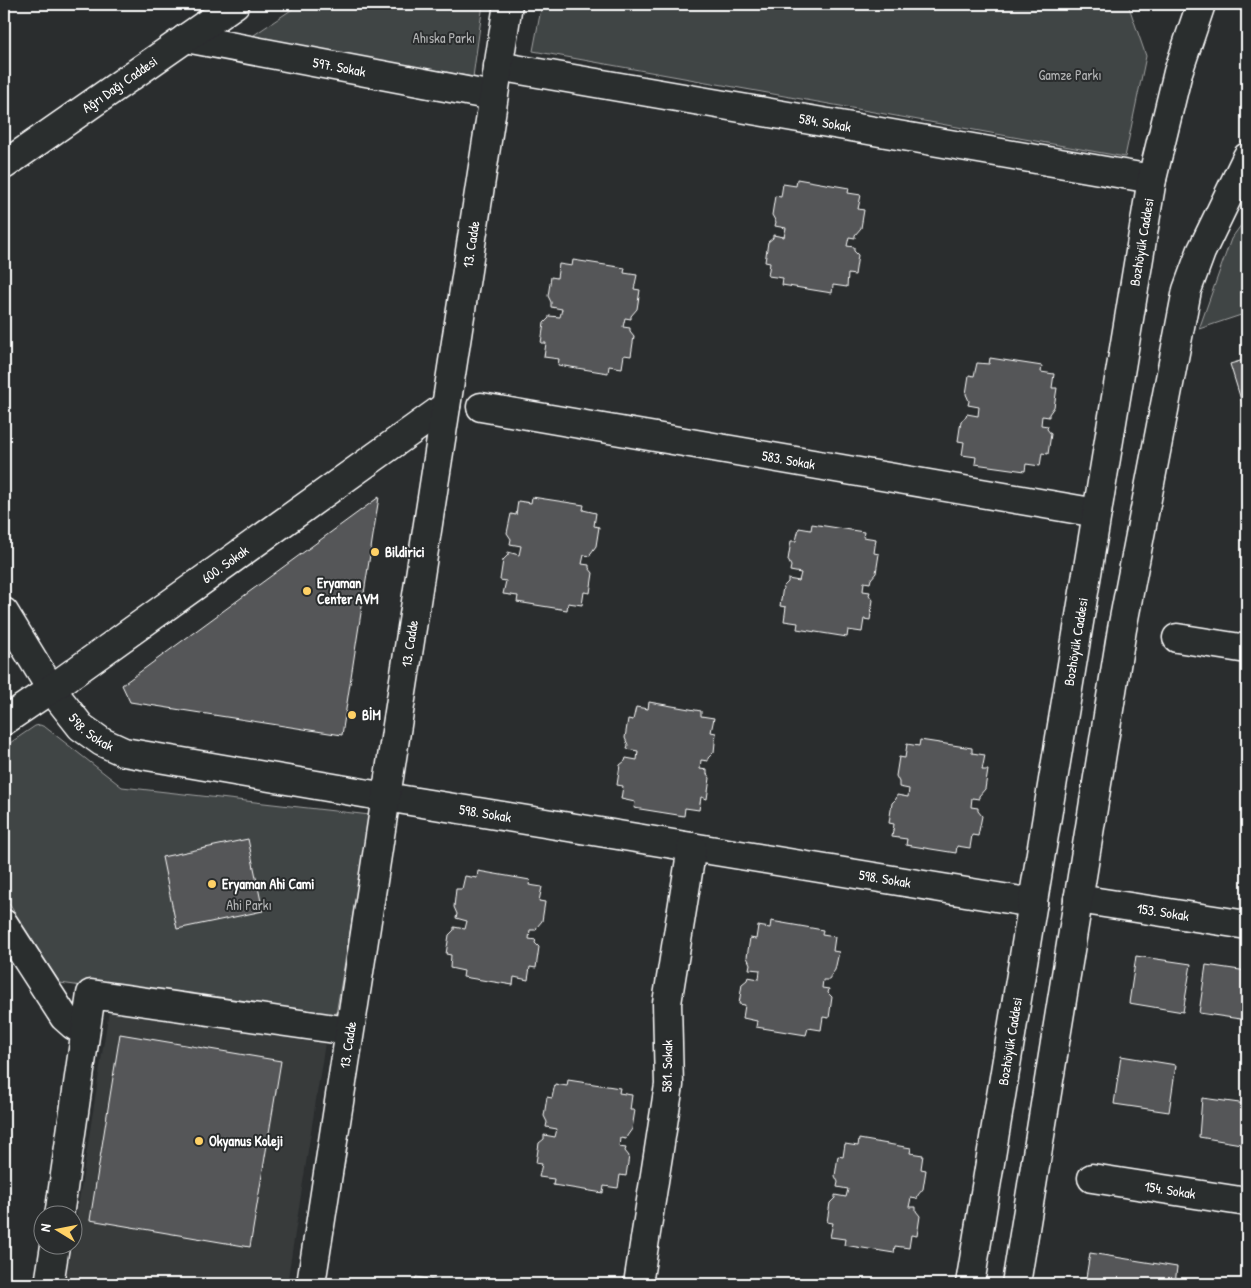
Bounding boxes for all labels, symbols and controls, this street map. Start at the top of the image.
park label: Ahıska Parkı [413,28,475,47]
street label: Ağrı Dağı Caddesi [78,51,161,117]
street label: 597. Sokak [311,52,368,81]
park label: Gamze Parkı [1038,65,1102,84]
street label: 584. Sokak [798,108,853,136]
street label: Bozhöyük Caddesi [1125,196,1158,287]
street label: 13. Cadde [458,219,484,269]
street label: 583. Sokak [760,445,817,473]
street label: 600. Sokak [197,540,252,587]
place label: Bildirici [385,542,425,561]
marker: Bildirici [369,546,381,558]
place label: Eryaman Center AVM [317,573,379,608]
marker: Eryaman Center AVM [301,585,313,597]
street label: Bozhöyük Caddesi [1059,596,1092,687]
street label: 13. Cadde [396,618,422,668]
place label: BİM [362,705,381,724]
street label: 598. Sokak [65,709,117,755]
marker: BİM [346,709,358,721]
street label: 598. Sokak [458,799,513,826]
street label: 598. Sokak [858,865,913,892]
place label: Eryaman Ahi Cami [222,874,314,895]
marker: Eryaman Ahi Cami [206,878,218,890]
park label: Ahi Parkı [226,895,272,914]
street label: 153. Sokak [1136,898,1191,925]
street label: Bozhöyük Caddesi [993,996,1026,1087]
street label: 13. Cadde [334,1019,360,1070]
street label: 581. Sokak [657,1039,676,1092]
place label: Okyanus Koleji [209,1131,283,1152]
marker: Okyanus Koleji [193,1135,205,1147]
street label: 154. Sokak [1143,1176,1197,1203]
north arrow [32,1206,82,1256]
text: N [35,1222,55,1233]

